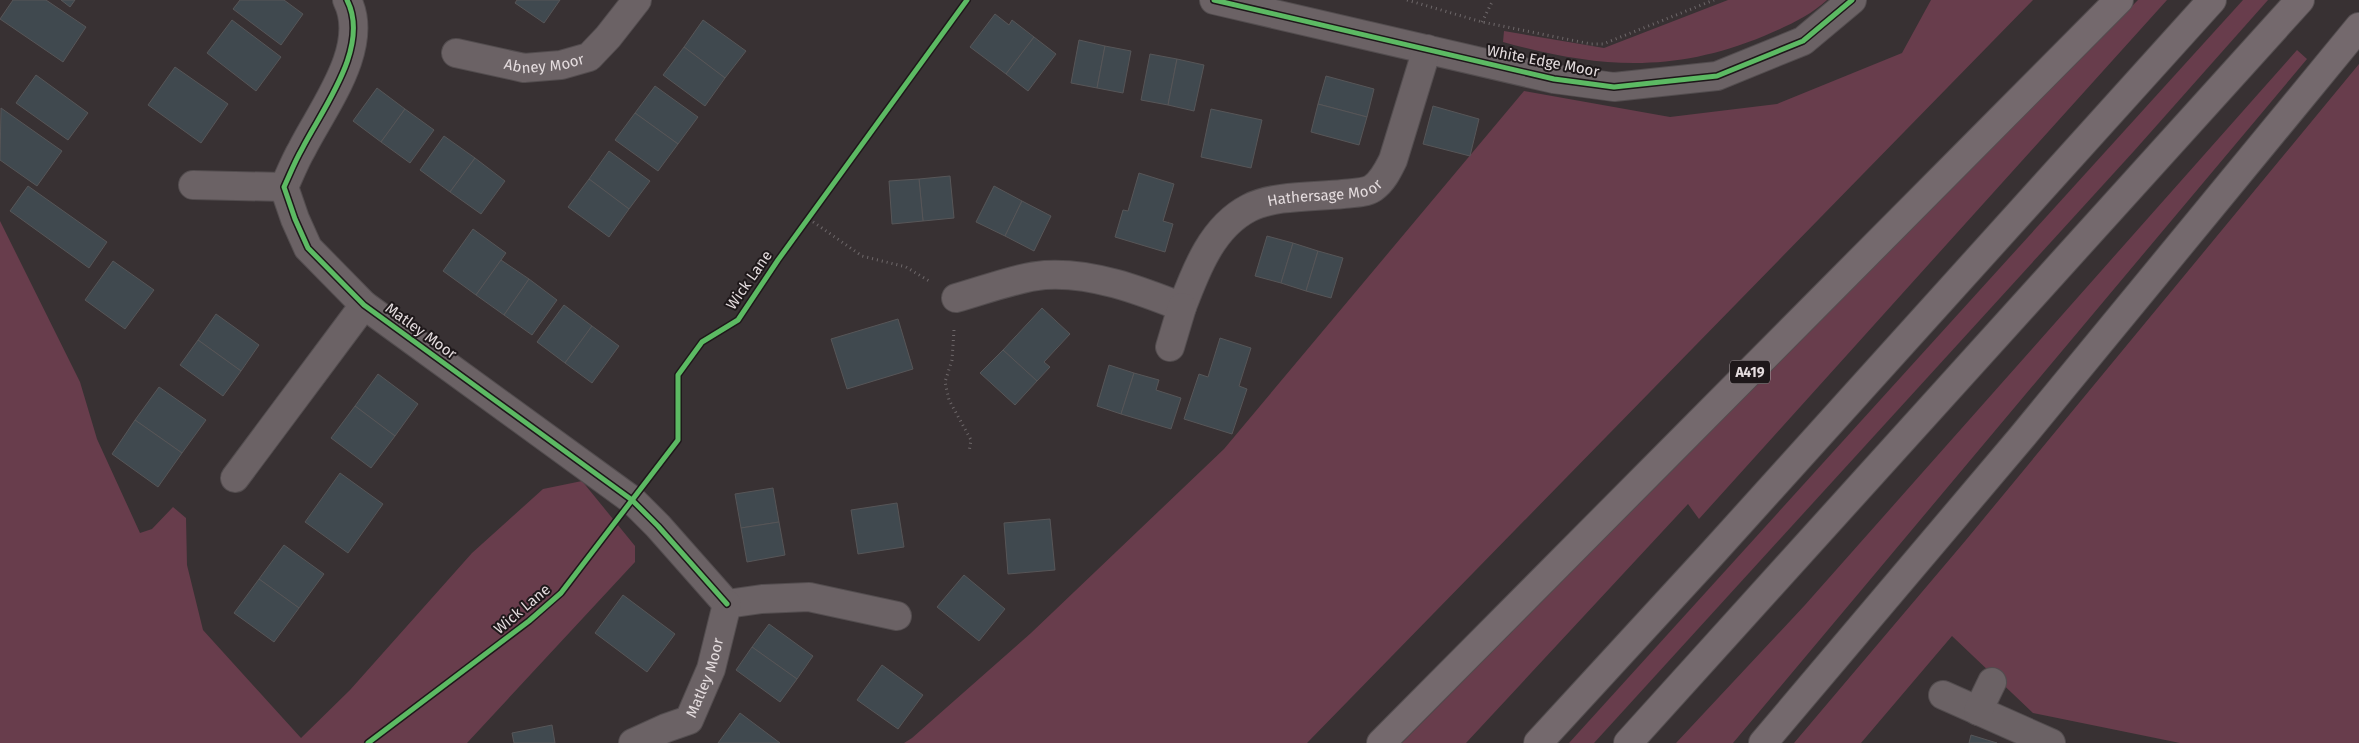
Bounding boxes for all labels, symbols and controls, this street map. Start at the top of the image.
street label: White Edge Moor [1485,41,1601,81]
street label: Abney Moor [502,50,586,77]
street label: Hathersage Moor [1266,175,1386,210]
street label: Wick Lane [722,247,776,313]
street label: Matley Moor [382,299,460,363]
road number: A419 [1730,361,1770,384]
street label: Wick Lane [490,580,554,638]
street label: Matley Moor [682,636,727,720]

